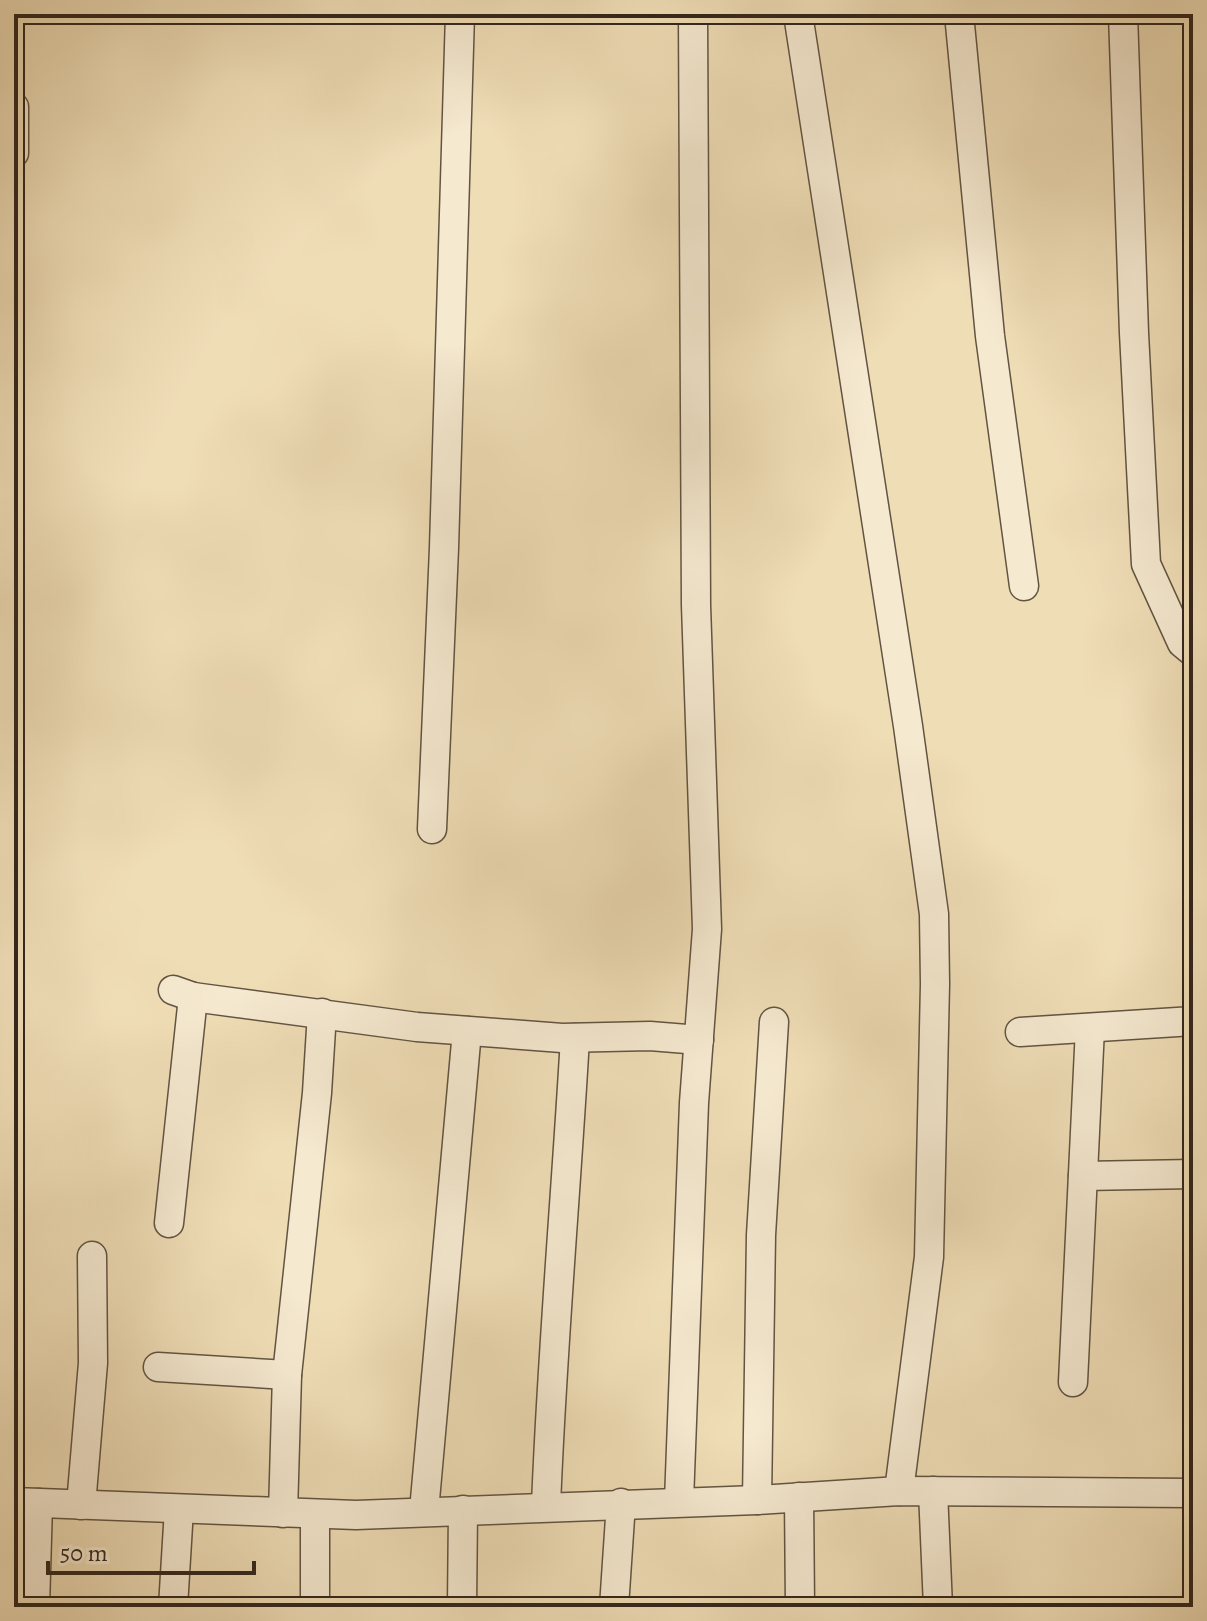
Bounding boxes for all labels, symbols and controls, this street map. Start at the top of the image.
scale bar [48,1525,254,1575]
text: 50 m [60,1537,108,1569]

